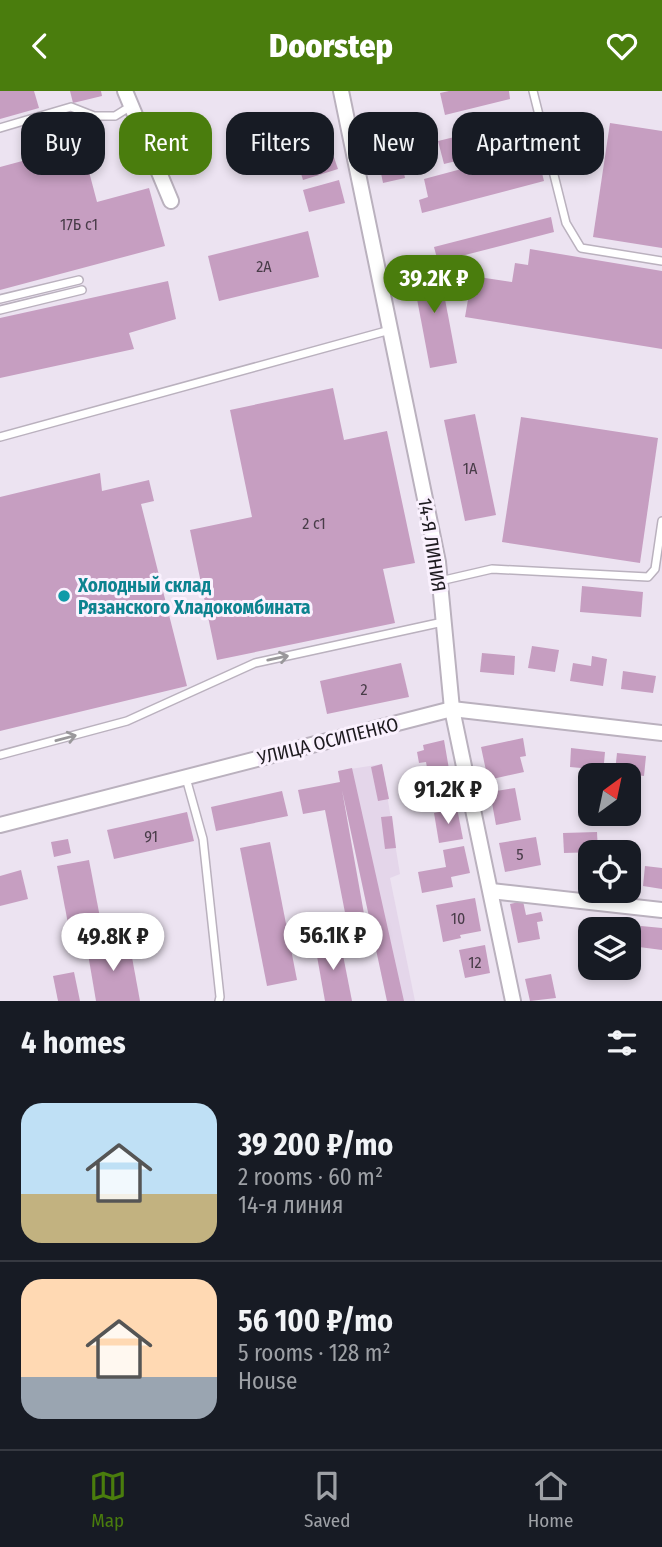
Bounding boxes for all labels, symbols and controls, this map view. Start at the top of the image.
icon: back [21,27,59,65]
text: Doorstep [269,27,393,65]
icon: heart [603,27,641,65]
chip: Buy [21,112,105,175]
chip: Rent [119,112,212,175]
chip: Filters [226,112,334,175]
chip: New [348,112,438,175]
chip: Apartment [452,112,604,175]
house number: 17Б с1 [60,215,98,234]
pin: 39.2K ₽ [369,255,499,315]
house number: 2А [256,257,272,276]
text: 39.2K ₽ [399,264,469,292]
house number: 1А [463,459,478,478]
street label: 14-Я ЛИНИЯ [413,497,451,593]
house number: 2 с1 [302,514,326,533]
place label: Холодный склад Рязанского Хладокомбината [77,574,310,619]
marker: Холодный склад Рязанского Хладокомбината [56,588,72,604]
one-way arrow [266,650,289,664]
house number: 2 [360,680,368,699]
street label: УЛИЦА ОСИПЕНКО [254,712,401,770]
one-way arrow [55,730,77,743]
north arrow [578,763,640,826]
map controls [578,763,641,980]
pin: 91.2K ₽ [383,767,513,826]
text: 91.2K ₽ [414,775,482,803]
house number: 91 [144,827,158,846]
button: locate [578,840,641,903]
house number: 5 [516,845,524,864]
house number: 10 [451,909,465,928]
pin: 49.8K ₽ [48,913,178,973]
pin: 56.1K ₽ [268,913,398,972]
button: layers [578,917,641,980]
text: 56.1K ₽ [300,921,366,949]
text: 49.8K ₽ [77,922,149,950]
house number: 12 [468,953,482,972]
icon: filters [603,1024,641,1062]
text: 4 homes [21,1025,126,1061]
text: 39 200 ₽/mo [238,1127,393,1163]
icon: home [77,1131,161,1215]
text: 2 rooms · 60 m² [238,1163,383,1191]
text: 14-я линия [238,1191,343,1219]
text: 56 100 ₽/mo [238,1303,393,1339]
icon: home [77,1307,161,1391]
text: 5 rooms · 128 m² [238,1339,391,1367]
text: House [238,1367,297,1395]
tab: Map [89,1467,127,1532]
tab: Saved [304,1467,350,1532]
tab: Home [528,1467,573,1532]

